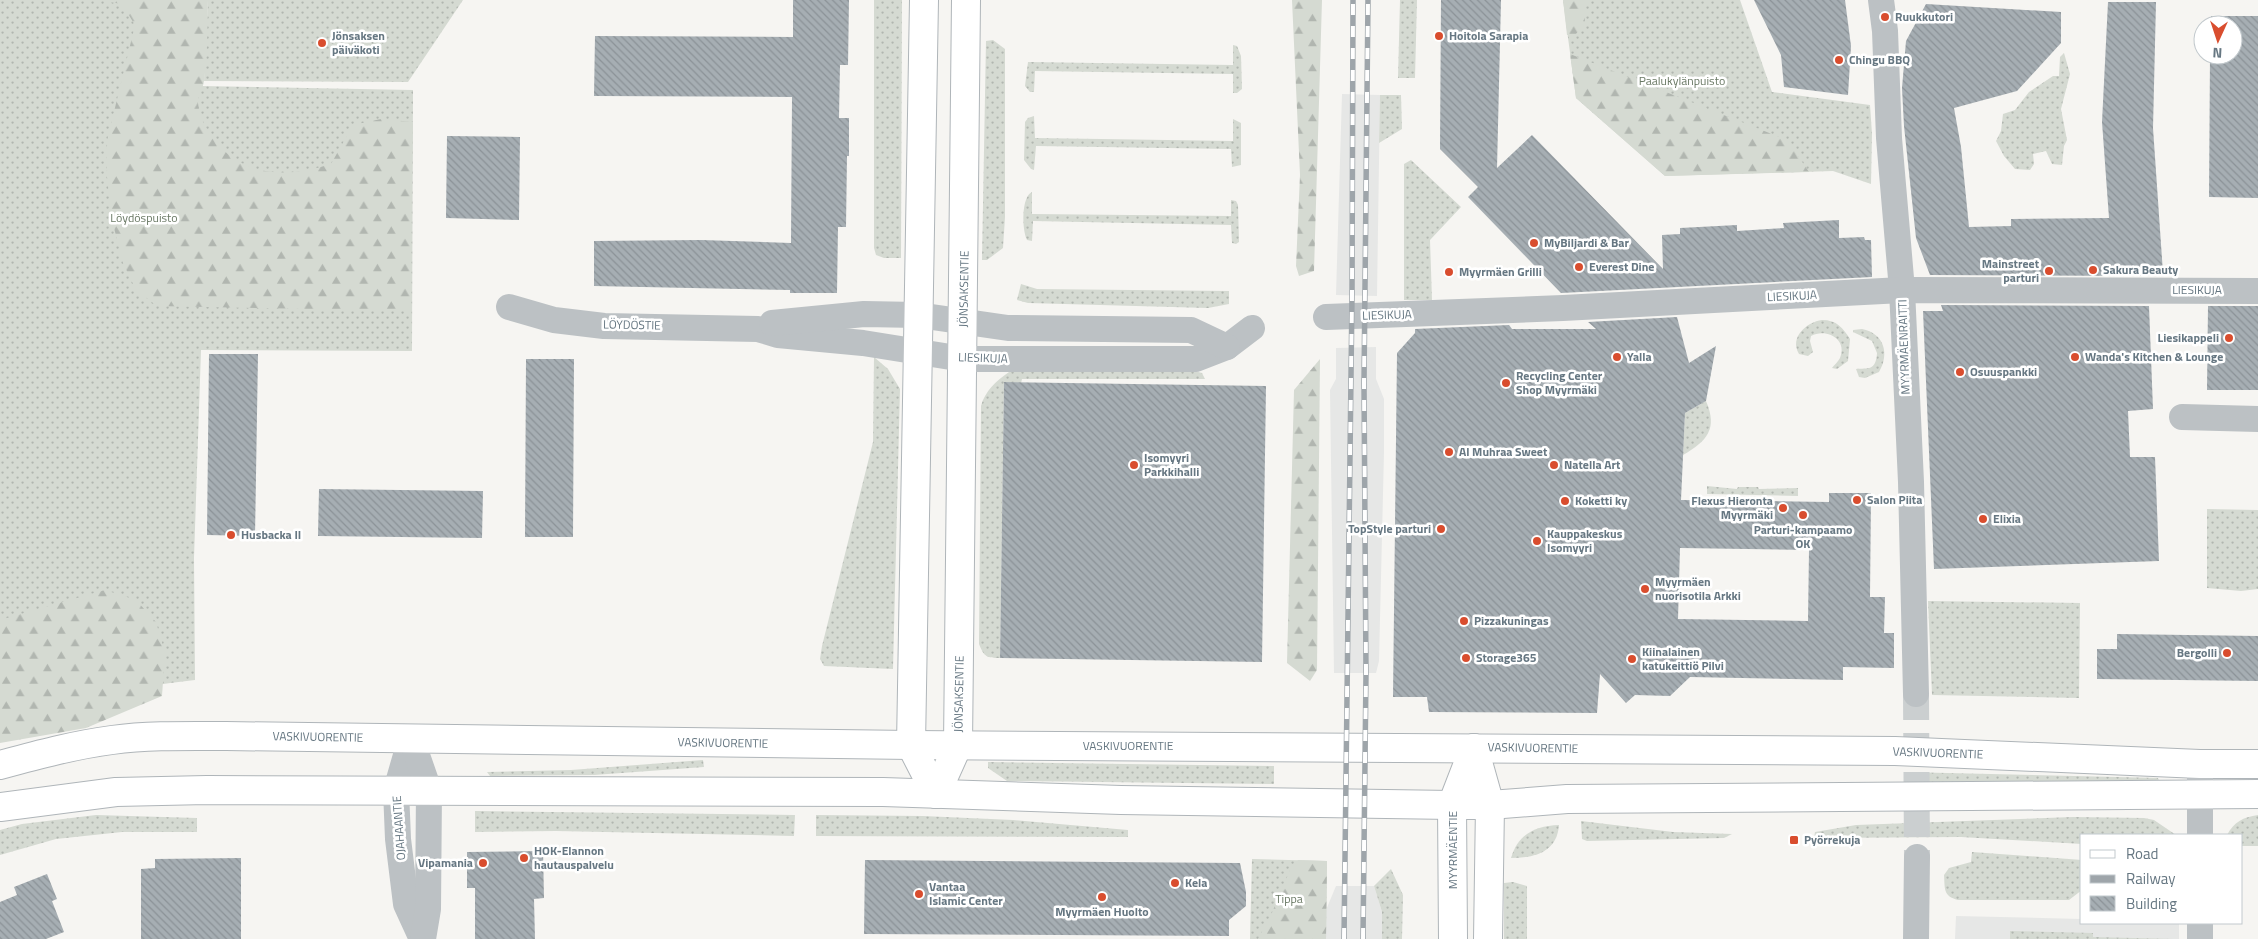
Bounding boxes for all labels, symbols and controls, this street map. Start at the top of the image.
place label: Ruukkutori [1895,7,1953,26]
marker: Ruukkutori [1879,11,1891,23]
north arrow [2193,15,2243,65]
place label: Jönsaksen päiväkoti [332,26,385,59]
place label: Hoitola Sarapia [1449,26,1528,45]
marker: Hoitola Sarapia [1433,30,1445,42]
marker: Jönsaksen päiväkoti [316,37,328,49]
text: N [2212,43,2223,64]
place label: Chingu BBQ [1849,50,1910,69]
marker: Chingu BBQ [1833,54,1845,66]
park label: Paalukylänpuisto [1639,71,1725,90]
park label: Löydöspuisto [110,208,178,227]
place label: MyBiljardi & Bar [1544,233,1629,252]
marker: MyBiljardi & Bar [1528,237,1540,249]
street label: JÖNSAKSENTIE [953,250,974,328]
place label: Mainstreet parturi [1982,254,2040,287]
place label: Everest Dine [1589,257,1654,276]
place label: Sakura Beauty [2103,260,2178,279]
marker: Everest Dine [1573,261,1585,273]
place label: Myyrmäen Grilli [1459,262,1542,281]
marker: Sakura Beauty [2087,264,2099,276]
marker: Mainstreet parturi [2043,265,2055,277]
marker: Myyrmäen Grilli [1443,266,1455,278]
street label: LIESIKUJA [2172,280,2222,299]
street label: LIESIKUJA [1767,285,1817,306]
street label: MYYRMÄENRAITTI [1892,299,1915,395]
street label: LIESIKUJA [1362,304,1412,325]
street label: LÖYDÖSTIE [603,314,661,335]
place label: Liesikappeli [2158,328,2219,347]
marker: Liesikappeli [2223,332,2235,344]
street label: LIESIKUJA [958,347,1008,368]
place label: Yalla [1627,347,1652,366]
place label: Wanda's Kitchen & Lounge [2085,347,2223,366]
marker: Yalla [1611,351,1623,363]
marker: Wanda's Kitchen & Lounge [2069,351,2081,363]
place label: Osuuspankki [1970,362,2037,381]
place label: Recycling Center Shop Myyrmäki [1516,366,1603,399]
marker: Osuuspankki [1954,366,1966,378]
marker: Recycling Center Shop Myyrmäki [1500,377,1512,389]
place label: Al Muhraa Sweet [1459,442,1548,461]
marker: Al Muhraa Sweet [1443,446,1455,458]
place label: Isomyyri Parkkihalli [1144,448,1199,481]
place label: Natella Art [1564,455,1621,474]
marker: Isomyyri Parkkihalli [1128,459,1140,471]
marker: Natella Art [1548,459,1560,471]
place label: Salon Piita [1867,490,1922,509]
place label: Koketti ky [1575,491,1627,510]
place label: Flexus Hieronta Myyrmäki [1691,491,1773,524]
marker: Salon Piita [1851,494,1863,506]
marker: Koketti ky [1559,495,1571,507]
marker: Flexus Hieronta Myyrmäki [1777,502,1789,514]
marker: Parturi-kampaamo OK [1797,509,1809,521]
place label: Elixia [1993,509,2021,528]
marker: Elixia [1977,513,1989,525]
place label: TopStyle parturi [1348,519,1431,538]
place label: Parturi-kampaamo OK [1754,520,1852,553]
marker: TopStyle parturi [1435,523,1447,535]
place label: Kauppakeskus Isomyyri [1547,524,1623,557]
place label: Husbacka II [241,525,301,544]
marker: Husbacka II [225,529,237,541]
marker: Kauppakeskus Isomyyri [1531,535,1543,547]
place label: Myyrmäen nuorisotila Arkki [1655,572,1741,605]
marker: Myyrmäen nuorisotila Arkki [1639,583,1651,595]
place label: Pizzakuningas [1474,611,1549,630]
marker: Pizzakuningas [1458,615,1470,627]
place label: Kiinalainen katukeittiö Pilvi [1642,642,1724,675]
place label: Bergolli [2177,643,2217,662]
marker: Bergolli [2221,647,2233,659]
place label: Storage365 [1476,648,1537,667]
marker: Storage365 [1460,652,1472,664]
marker: Kiinalainen katukeittiö Pilvi [1626,653,1638,665]
street label: JÖNSAKSENTIE [948,655,969,733]
street label: VASKIVUORENTIE [273,726,364,747]
street label: VASKIVUORENTIE [678,732,769,753]
street label: VASKIVUORENTIE [1083,736,1174,755]
street label: VASKIVUORENTIE [1488,737,1579,758]
street label: VASKIVUORENTIE [1892,741,1984,764]
street label: OJAHAANTIE [387,795,410,861]
street label: MYYRMÄENTIE [1443,811,1462,889]
place label: Pyörrekuja [1804,830,1860,849]
marker: Pyörrekuja [1788,834,1800,846]
legend [2080,834,2243,924]
place label: HOK-Elannon hautauspalvelu [534,841,614,874]
text: Road [2126,842,2158,865]
marker: HOK-Elannon hautauspalvelu [518,852,530,864]
place label: Vipamania [418,853,473,872]
marker: Vipamania [477,857,489,869]
text: Railway [2126,867,2176,890]
place label: Kela [1185,873,1207,892]
place label: Vantaa Islamic Center [929,877,1003,910]
marker: Kela [1169,877,1181,889]
marker: Vantaa Islamic Center [913,888,925,900]
park label: Tippa [1275,889,1303,908]
marker: Myyrmäen Huolto [1096,891,1108,903]
text: Building [2126,892,2177,915]
place label: Myyrmäen Huolto [1055,902,1149,921]

